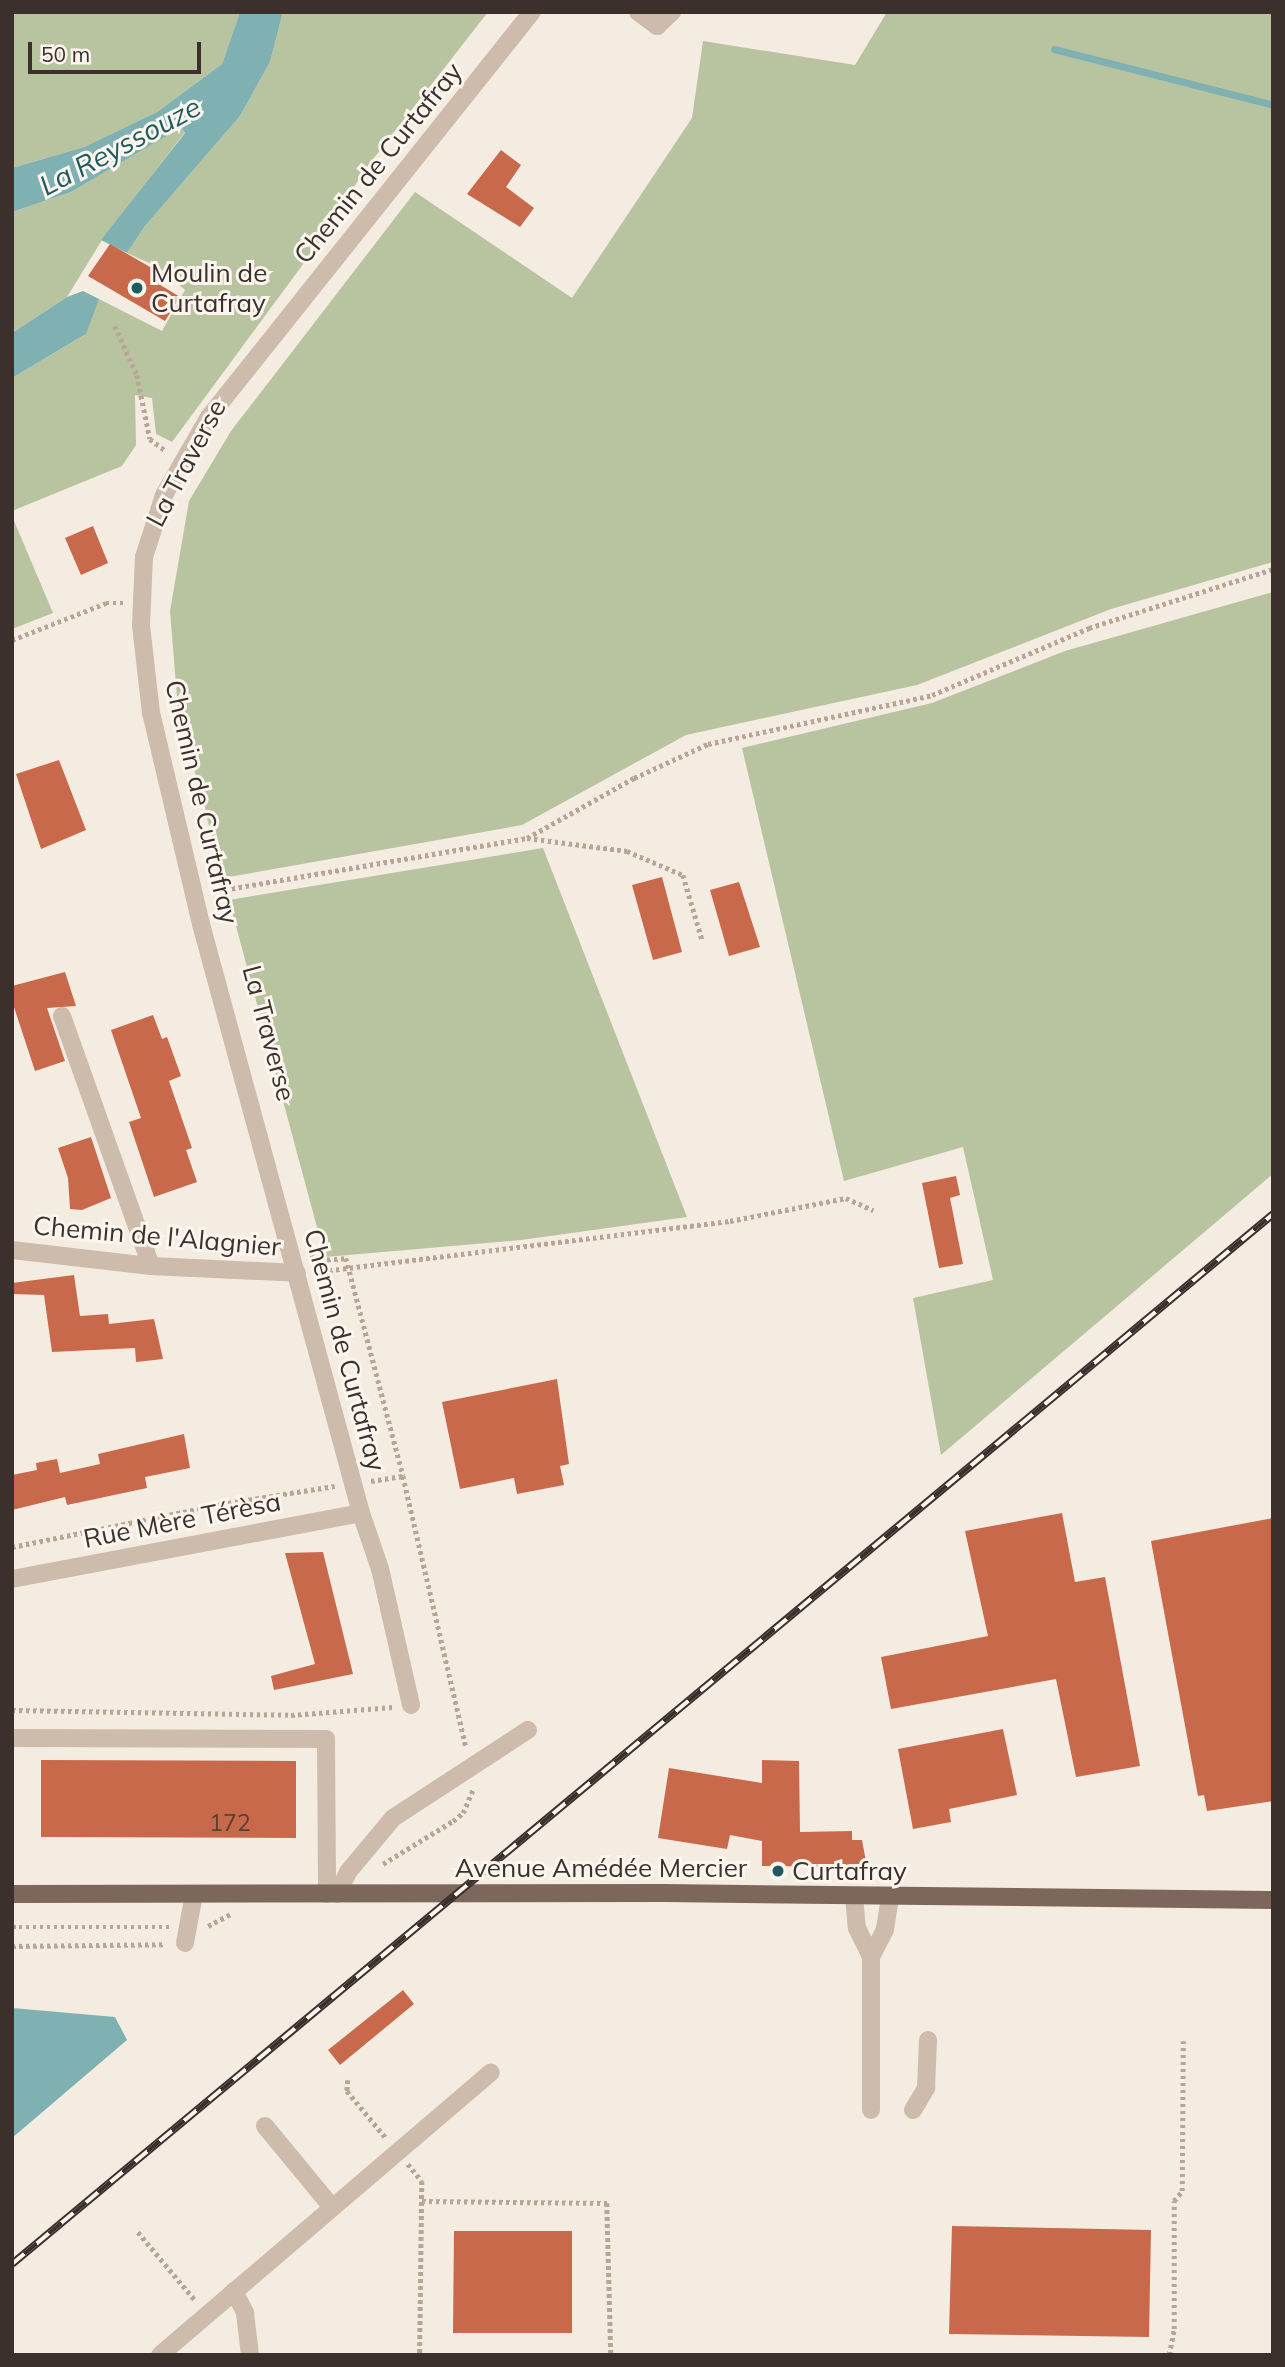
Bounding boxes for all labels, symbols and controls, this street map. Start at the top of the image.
scale bar [32,28,205,72]
text: 50 m [41,41,90,67]
street label: Chemin de Curtafray [287,56,469,270]
water label: La Reyssouze [34,90,206,202]
place label: Moulin de Curtafray [151,257,267,318]
marker: Moulin de Curtafray [129,280,145,296]
street label: La Traverse [140,394,232,532]
street label: Chemin de Curtafray [159,677,245,927]
street label: La Traverse [236,962,302,1104]
street label: Chemin de l'Alagnier [32,1210,282,1262]
street label: Chemin de Curtafray [298,1226,392,1474]
street label: Rue Mère Térèsa [81,1486,283,1554]
house number: 172 [209,1809,251,1837]
street label: Avenue Amédée Mercier [455,1852,747,1884]
place label: Curtafray [792,1855,907,1887]
marker: Curtafray [770,1863,786,1879]

